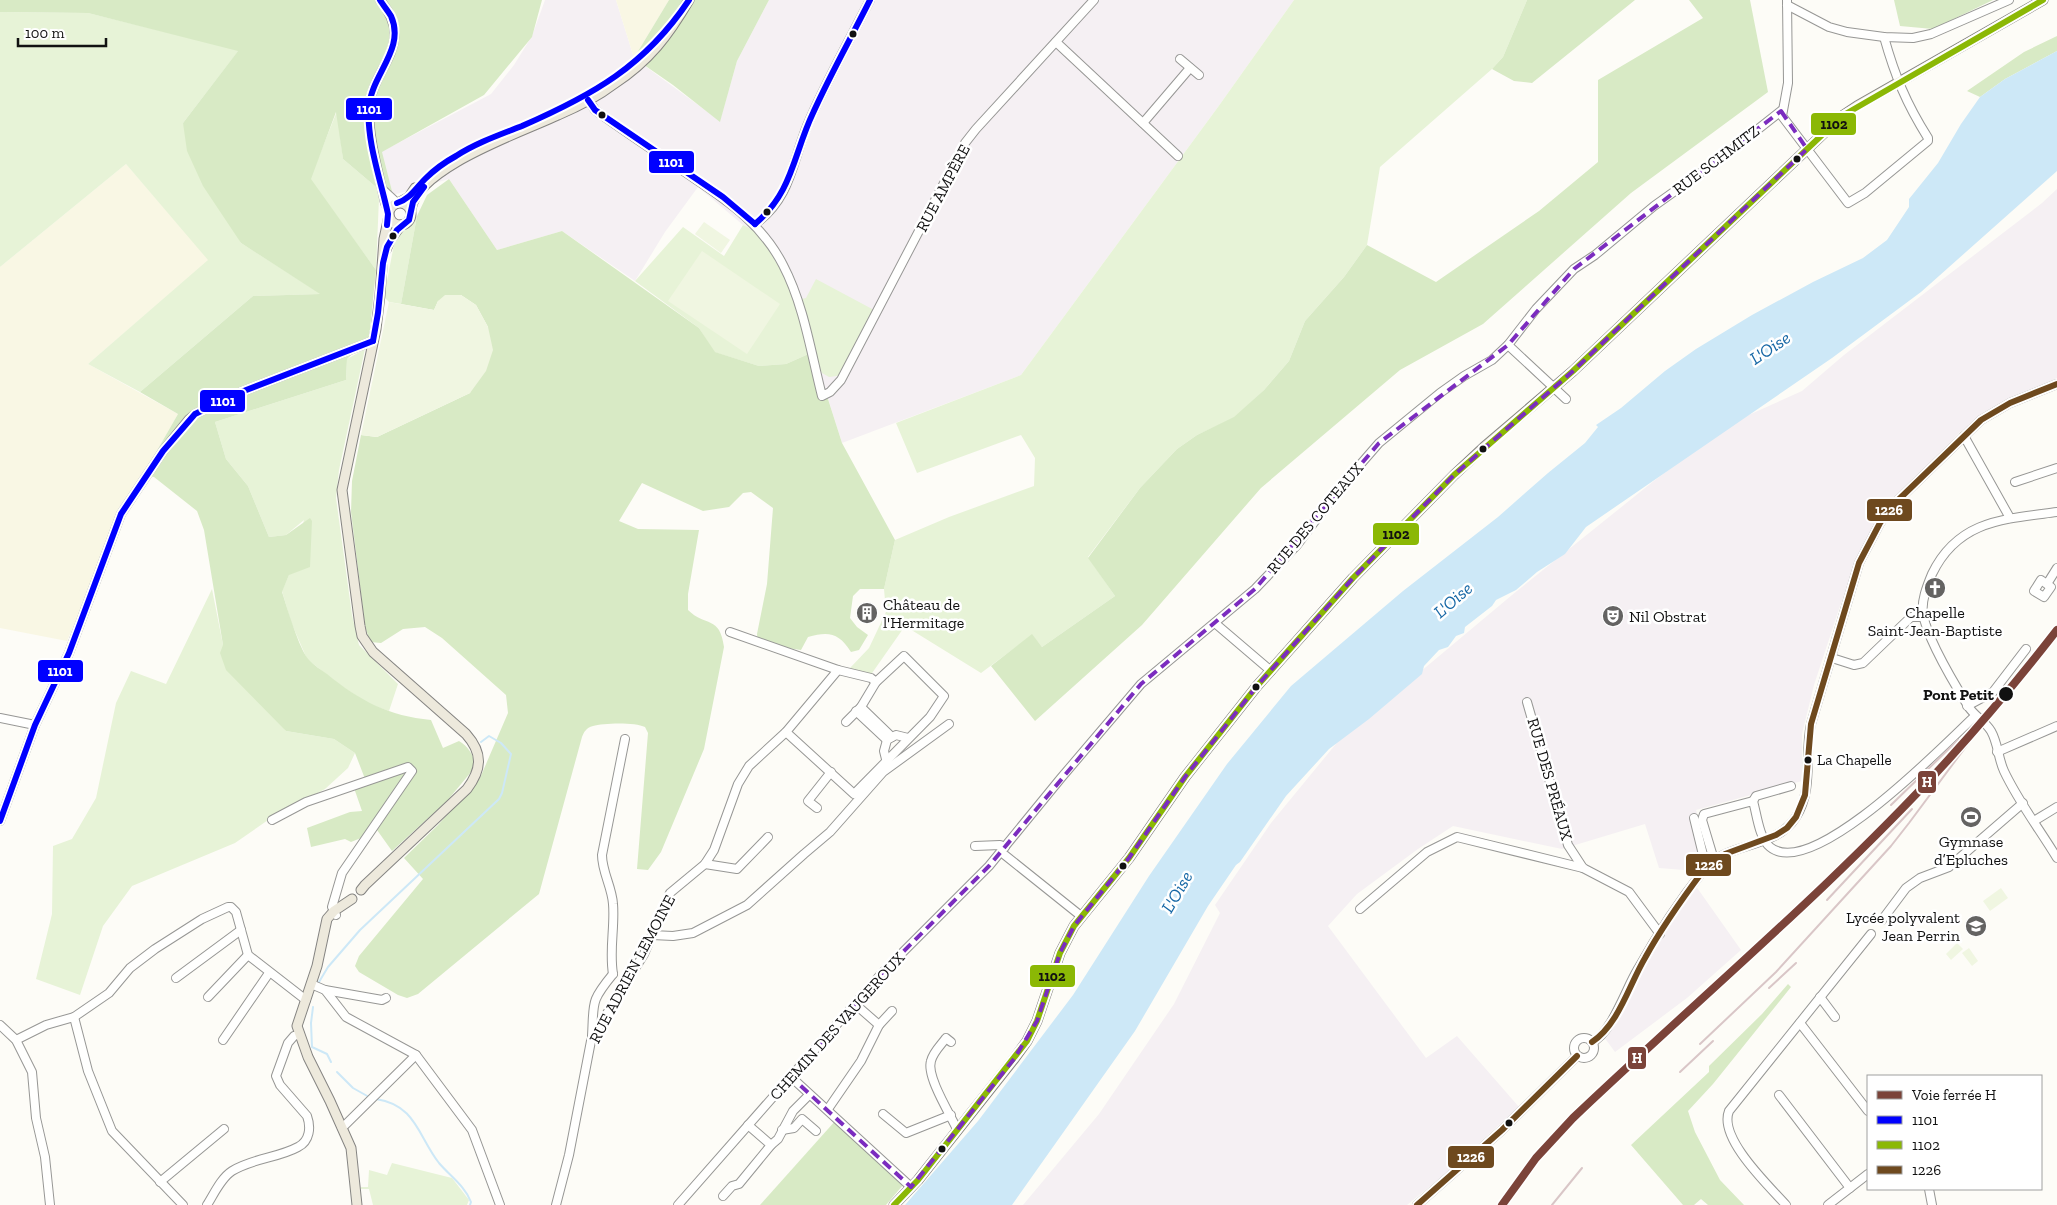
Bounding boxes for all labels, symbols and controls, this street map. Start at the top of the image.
scale bar [18,15,105,47]
text: 100 m [25,24,64,42]
unlabelled marker [848,29,858,39]
line badge: 1101 [345,97,393,121]
text: 1101 [356,101,382,118]
unlabelled marker [597,110,607,120]
line badge: 1102 [1810,112,1857,136]
text: 1102 [1821,116,1848,133]
street label: RUE SCHMITZ [1669,121,1763,199]
street label: RUE AMPÈRE [912,141,974,235]
line badge: 1101 [648,150,695,174]
text: 1101 [658,154,684,171]
unlabelled marker [1792,154,1802,164]
unlabelled marker [762,207,772,217]
unlabelled marker [388,231,398,241]
water label: L'Oise [1745,326,1795,370]
line badge: 1101 [199,389,246,413]
text: 1101 [210,393,236,410]
unlabelled marker [1478,444,1488,454]
street label: RUE DES COTEAUX [1263,459,1367,577]
line badge: 1226 [1866,498,1913,522]
text: 1226 [1875,502,1904,519]
line badge: 1102 [1372,522,1420,546]
text: 1102 [1383,526,1410,543]
church icon: Chapelle Saint-Jean-Baptiste [1923,576,1947,600]
water label: L'Oise [1429,577,1477,623]
place label: Château de l'Hermitage [883,595,964,632]
building icon: Château de l'Hermitage [855,601,879,625]
place label: Chapelle Saint-Jean-Baptiste [1868,603,2002,640]
theatre icon: Nil Obstrat [1601,604,1625,628]
place label: Nil Obstrat [1629,607,1706,626]
line badge: 1101 [37,659,84,683]
text: 1101 [47,663,73,680]
unlabelled marker [1251,682,1261,692]
place label: Pont Petit [1923,685,1995,704]
marker: Pont Petit [1997,685,2015,703]
street label: RUE DES PRÉAUX [1523,716,1577,842]
place label: La Chapelle [1817,751,1892,769]
marker: La Chapelle [1803,755,1813,765]
line badge: H [1917,770,1937,794]
text: H [1922,774,1933,791]
sports icon: Gymnase d’Epluches [1959,805,1983,829]
place label: Gymnase d’Epluches [1934,832,2008,869]
line badge: 1226 [1685,853,1732,877]
text: 1226 [1695,857,1724,874]
unlabelled marker [1118,861,1128,871]
water label: L'Oise [1156,867,1198,917]
street label: RUE ADRIEN LEMOINE [585,892,679,1046]
place label: Lycée polyvalent Jean Perrin [1846,908,1961,945]
school or university icon: Lycée polyvalent Jean Perrin [1964,914,1988,938]
street label: CHEMIN DES VAUGEROUX [766,948,908,1104]
line badge: 1102 [1029,964,1076,988]
text: 1102 [1039,968,1066,985]
line badge: H [1627,1046,1647,1070]
text: H [1632,1050,1643,1067]
legend [1867,1075,2042,1190]
text: Voie ferrée H [1911,1086,1996,1104]
text: 1101 [1912,1111,1938,1129]
unlabelled marker [1504,1118,1514,1128]
text: 1102 [1912,1136,1940,1154]
unlabelled marker [937,1144,947,1154]
line badge: 1226 [1447,1145,1495,1169]
text: 1226 [1457,1149,1486,1166]
text: 1226 [1912,1161,1941,1179]

